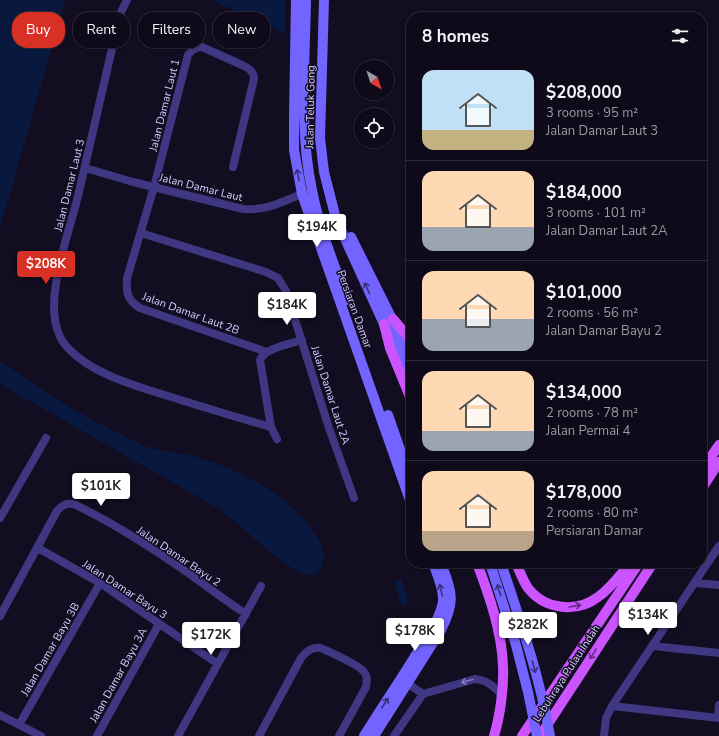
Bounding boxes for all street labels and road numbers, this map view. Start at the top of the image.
street label: Jalan Damar Laut 1 [145,57,183,154]
street label: Jalan Teluk Gong [302,65,319,150]
street label: Jalan Damar Laut 3 [50,137,88,234]
street label: Jalan Damar Laut [157,170,244,205]
street label: Persiaran Damar [333,268,376,350]
street label: Jalan Damar Laut 2B [139,289,241,338]
street label: Jalan Damar Laut 2A [307,343,354,446]
street label: Jalan Damar Bayu 2 [133,522,224,590]
street label: Jalan Damar Bayu 3 [79,556,170,622]
street label: Jalan Damar Bayu 3B [17,600,83,700]
street label: Lebuhraya Pulau Indah [529,622,604,725]
street label: Jalan Damar Bayu 3A [86,625,151,726]

